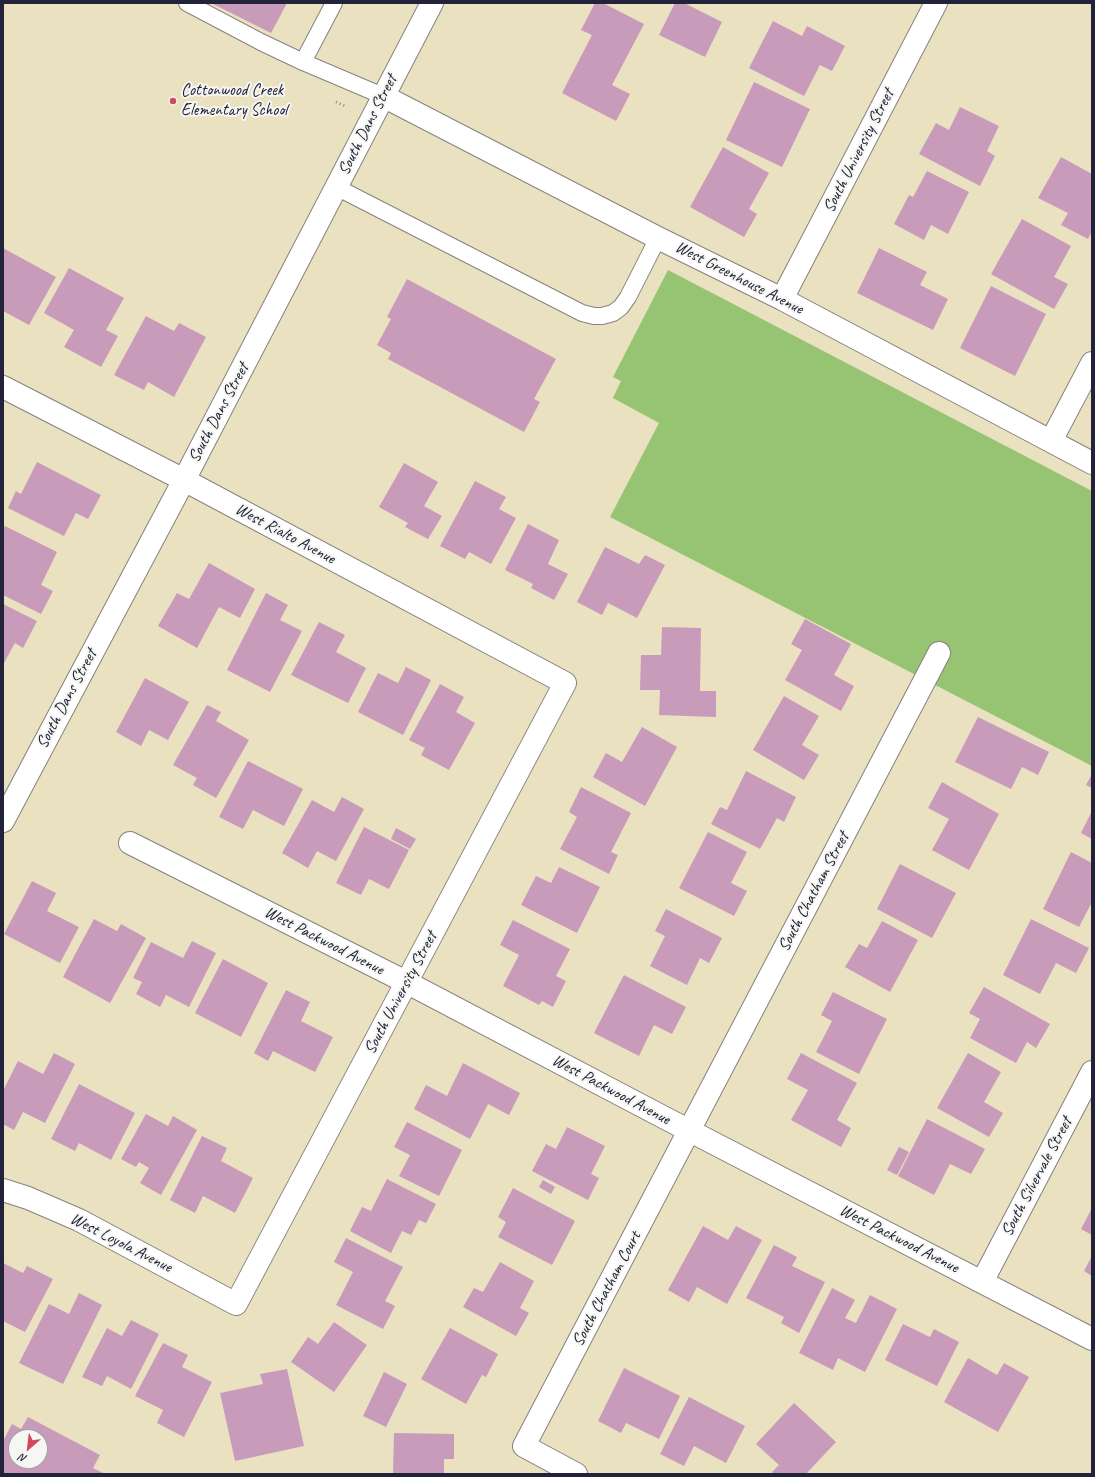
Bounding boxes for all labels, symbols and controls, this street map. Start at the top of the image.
street label: South Dans Street [334,72,402,178]
place label: Cottonwood Creek Elementary School [181,81,287,121]
street label: South University Street [819,86,899,216]
marker: Cottonwood Creek Elementary School [168,96,178,106]
street label: West Greenhouse Avenue [672,237,806,319]
street label: South Dans Street [184,360,254,466]
street label: West Rialto Avenue [232,499,338,569]
street label: South Dans Street [32,646,102,752]
street label: South Chatham Street [774,829,854,955]
street label: West Packwood Avenue [261,902,387,980]
street label: South University Street [360,928,442,1058]
street label: West Packwood Avenue [548,1050,674,1130]
street label: South Silvervale Street [997,1114,1077,1240]
street label: West Packwood Avenue [836,1200,962,1278]
street label: West Loyola Avenue [67,1209,175,1277]
street label: South Chatham Court [568,1228,646,1350]
north arrow [8,1429,48,1469]
text: N [17,1451,29,1466]

